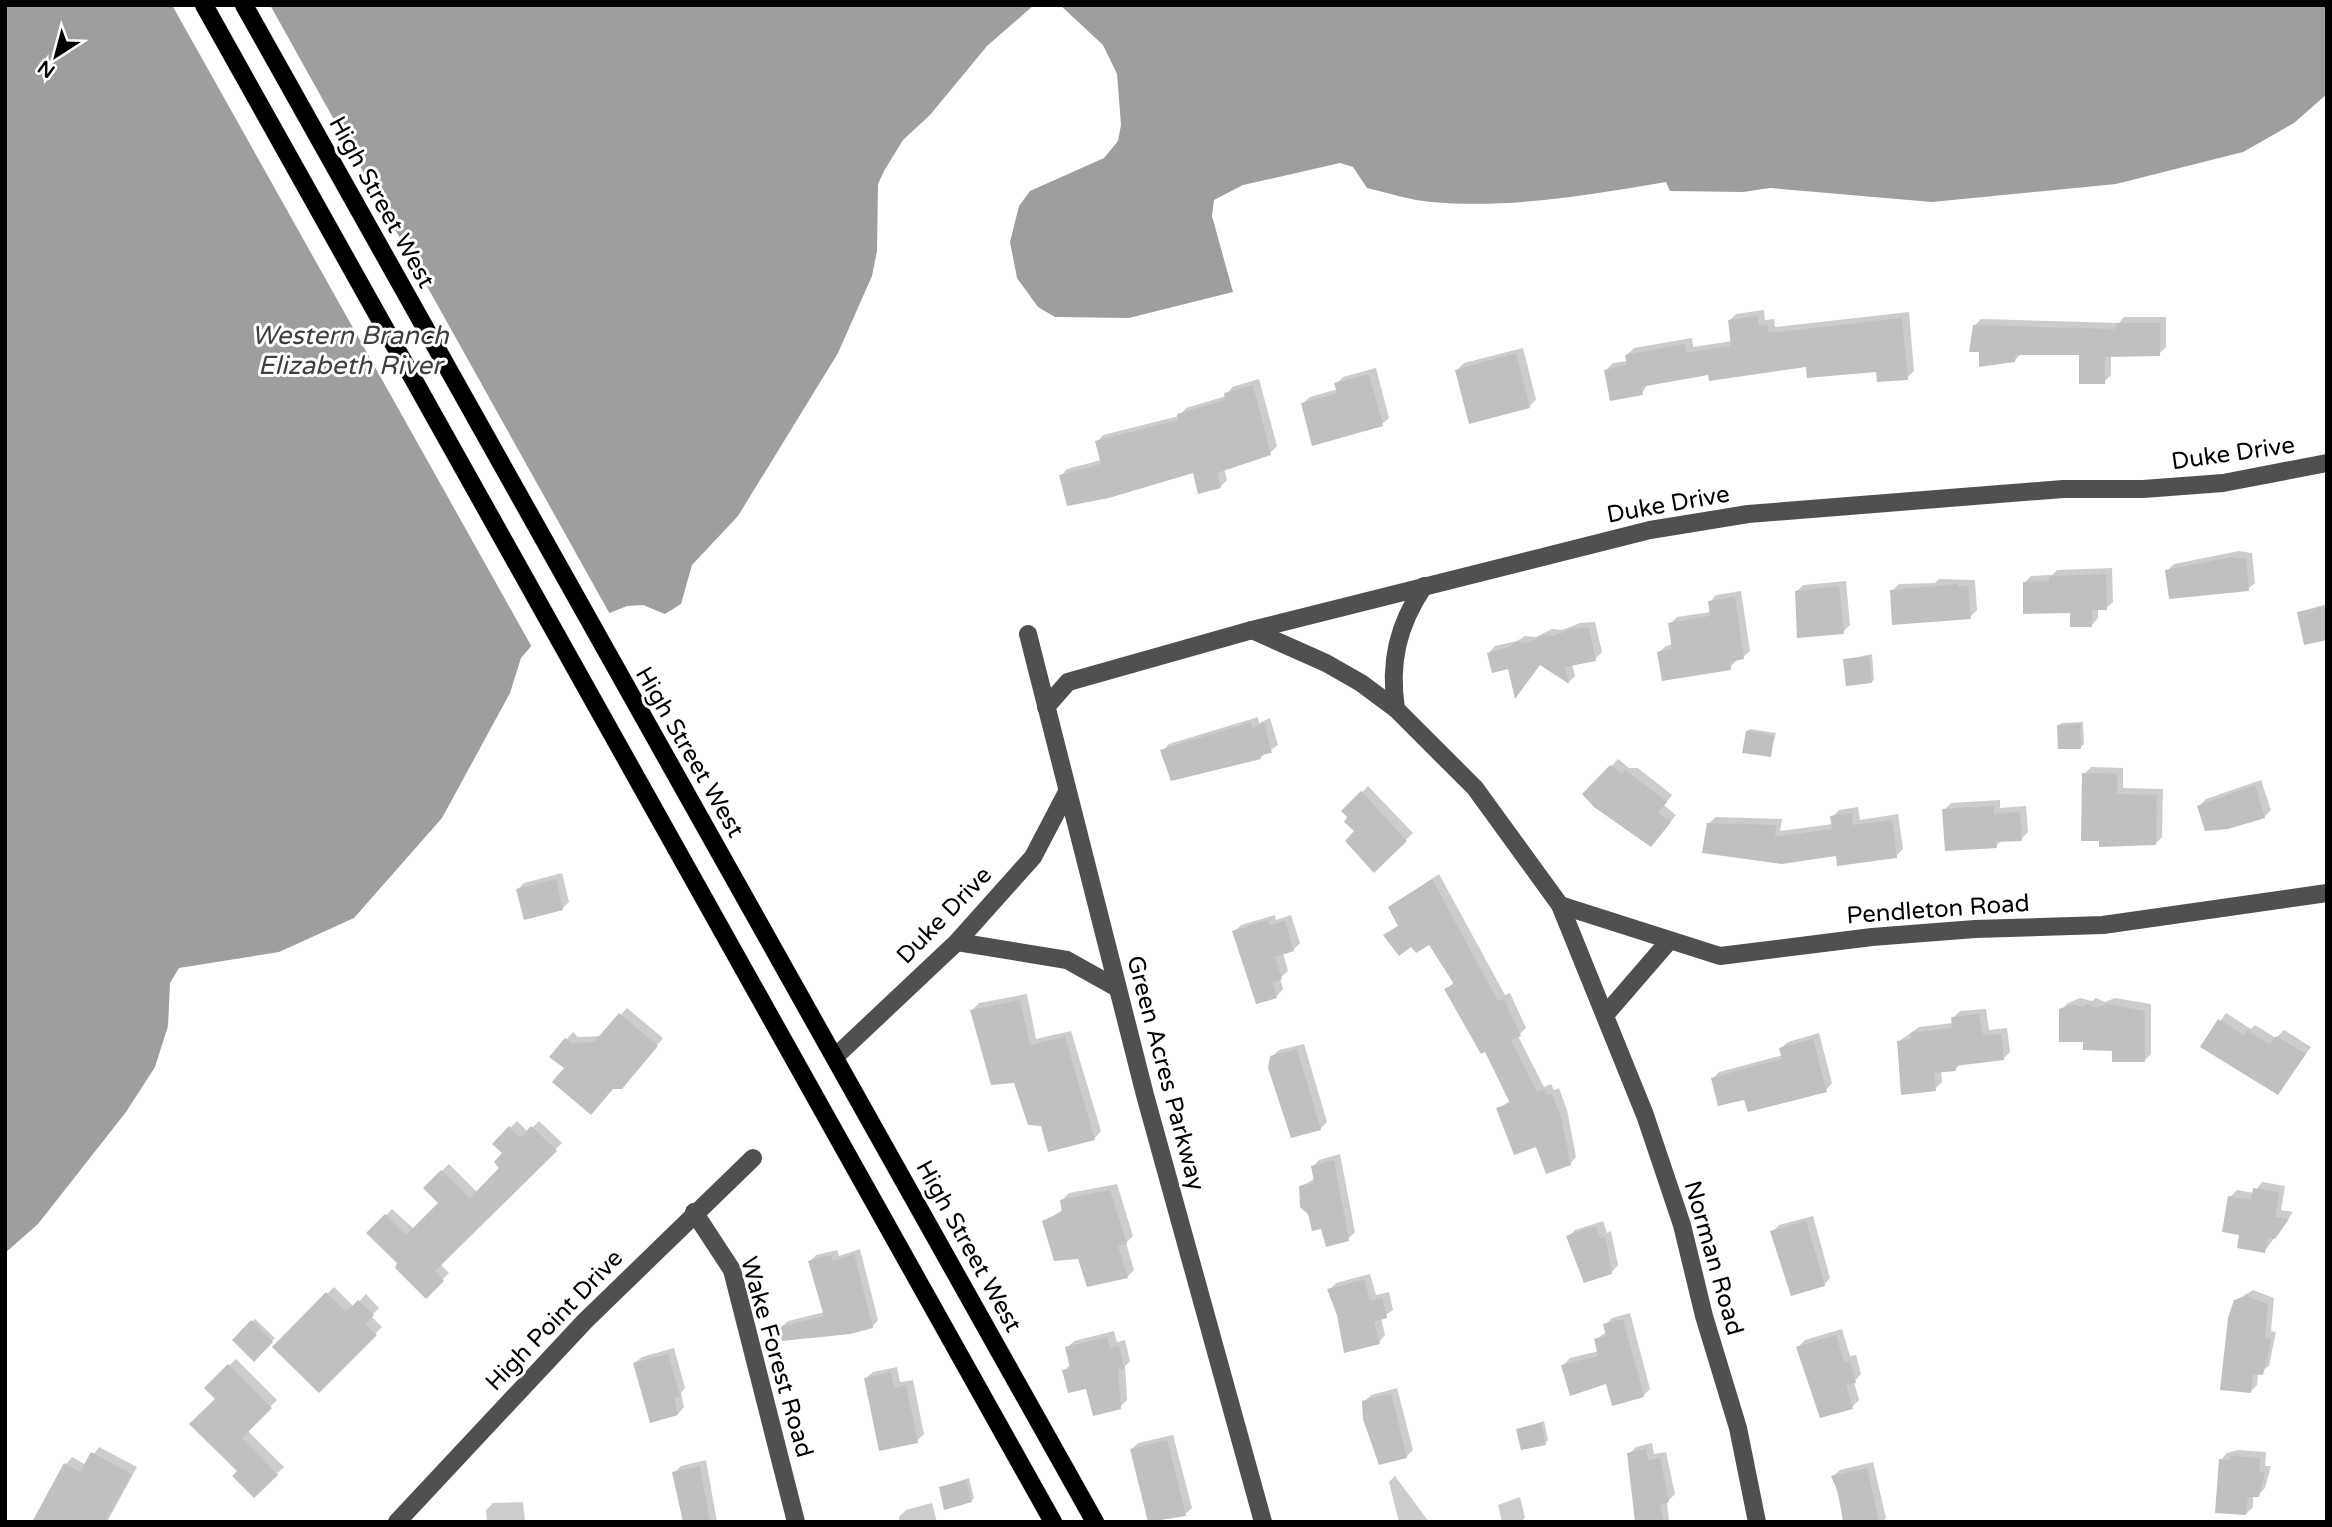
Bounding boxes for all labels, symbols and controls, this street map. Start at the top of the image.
north arrow [21,21,91,91]
text: N [34,56,59,82]
street label: High Street West [322,111,441,293]
water label: Western Branch Elizabeth River [251,320,450,381]
street label: Duke Drive [2170,430,2297,477]
street label: Duke Drive [1604,479,1732,530]
street label: High Street West [629,662,750,843]
street label: Duke Drive [891,861,998,970]
street label: Pendleton Road [1846,889,2031,930]
street label: Green Acres Parkway [1120,953,1211,1194]
street label: High Street West [909,1155,1028,1337]
street label: Norman Road [1678,1178,1749,1339]
street label: High Point Drive [480,1244,629,1397]
street label: Wake Forest Road [734,1254,819,1461]

